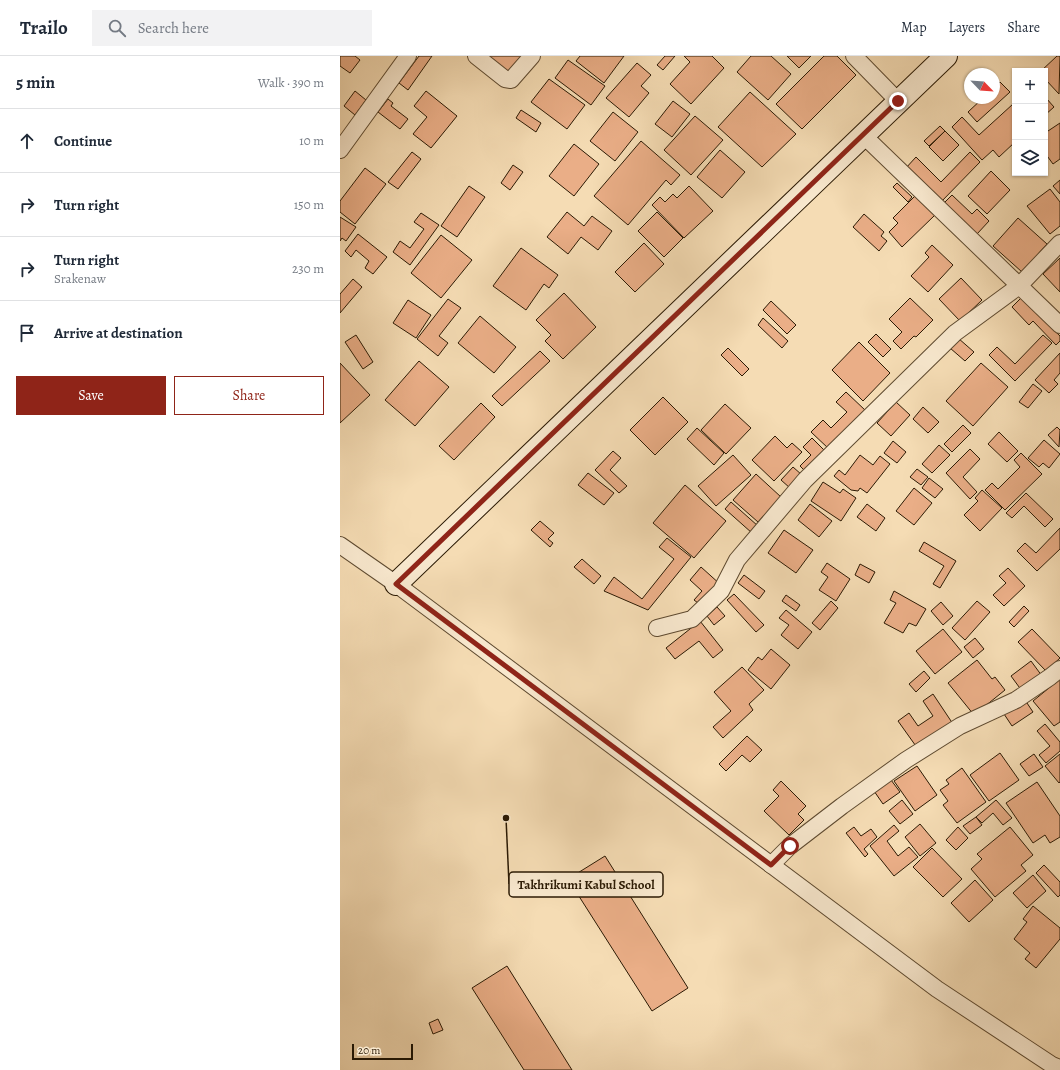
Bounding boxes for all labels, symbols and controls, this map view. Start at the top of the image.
search box [92,10,372,46]
text: Trailo [20,15,68,41]
icon: search [106,17,128,39]
text: Search here [138,18,209,38]
text: Map [901,18,927,37]
text: Layers [949,18,985,37]
text: Share [1007,18,1040,37]
north arrow [964,68,1000,104]
map controls [1012,68,1048,176]
button: + [1012,68,1048,104]
text: 5 min [16,71,55,94]
text: Walk · 390 m [258,74,324,91]
route end [889,92,907,110]
button: − [1012,104,1048,140]
icon: ahead [16,130,38,152]
text: Continue [54,131,112,151]
text: 10 m [299,132,324,149]
button: layers [1012,140,1048,176]
icon: right [16,194,38,216]
text: Turn right [54,195,119,215]
text: 150 m [294,196,324,213]
text: Turn right [54,250,119,270]
icon: right [16,258,38,280]
text: 230 m [292,260,324,277]
text: Srakenaw [54,270,106,287]
icon: arrive [16,322,38,344]
text: Arrive at destination [54,323,183,343]
button: Save [16,376,166,415]
button: Share [174,376,324,415]
route start [781,837,799,855]
callout: Takhrikumi Kabul School [509,872,663,897]
text: Takhrikumi Kabul School [517,876,655,893]
scale bar [352,1042,413,1061]
text: 20 m [358,1043,380,1058]

